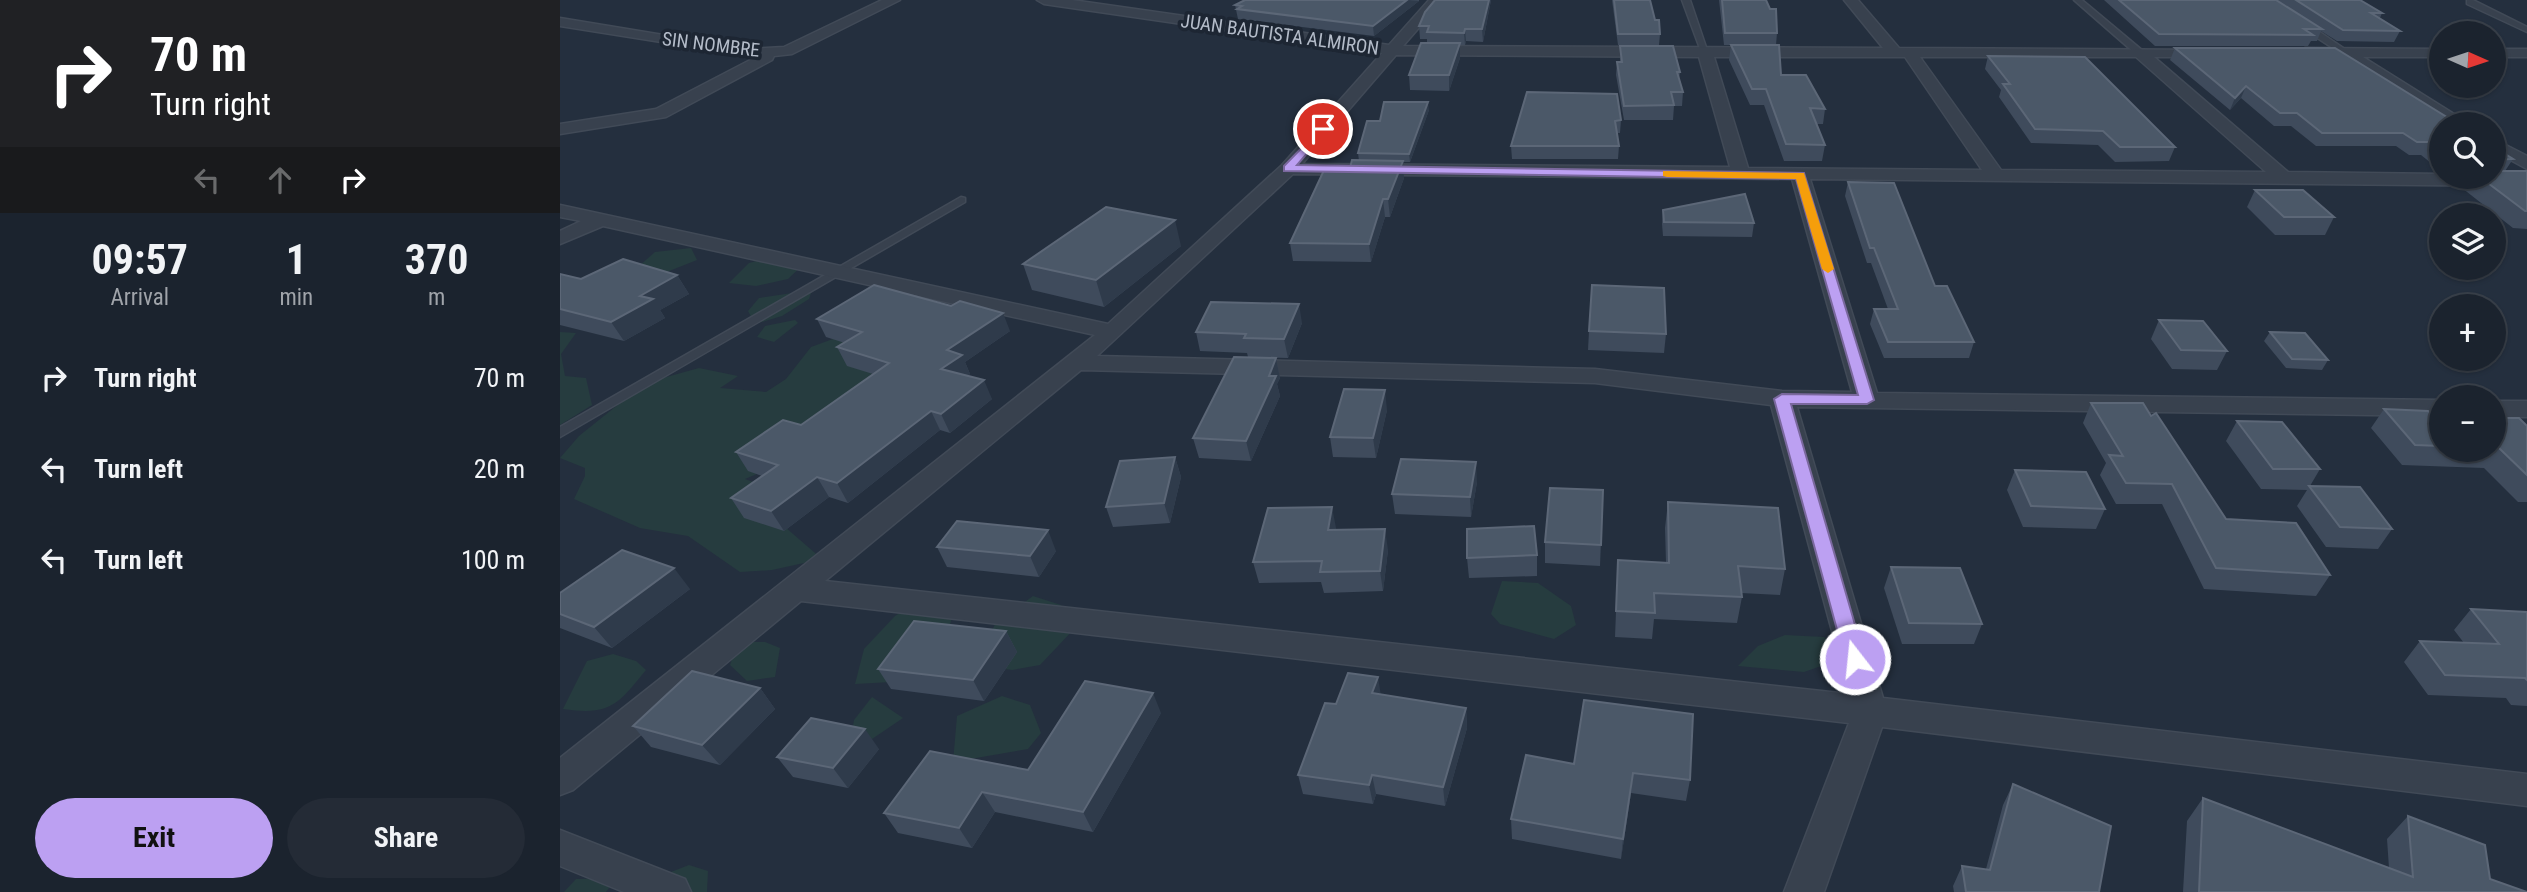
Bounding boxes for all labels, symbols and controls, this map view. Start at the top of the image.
street label: JUAN BAUTISTA ALMIRON [1179,9,1381,60]
north arrow [2429,21,2506,98]
map controls [2429,21,2506,462]
text: 70 m [150,26,247,83]
street label: SIN NOMBRE [661,27,761,62]
icon: right [35,28,126,119]
text: Turn right [150,85,271,123]
pin [1293,99,1353,159]
icon: arrive [1304,110,1342,148]
button: search [2429,112,2506,189]
icon: left [188,161,226,199]
icon: ahead [261,161,299,199]
icon: right [334,161,372,199]
button: layers [2429,203,2506,280]
text: 09:57 [92,235,188,284]
text: 1 [286,235,307,284]
text: 370 [405,235,468,284]
text: Arrival [110,284,169,311]
text: min [279,284,313,311]
text: m [428,284,445,311]
button: + [2429,294,2506,371]
icon: right [35,359,73,397]
text: Turn right [94,363,196,393]
text: 70 m [474,363,525,393]
button: − [2429,385,2506,462]
icon: left [35,450,73,488]
text: Turn left [94,454,183,484]
text: 20 m [474,454,525,484]
icon: left [35,541,73,579]
text: Turn left [94,545,183,575]
text: 100 m [461,545,525,575]
position arrow [1818,622,1892,696]
button: Exit [35,798,273,878]
button: Share [287,798,525,878]

